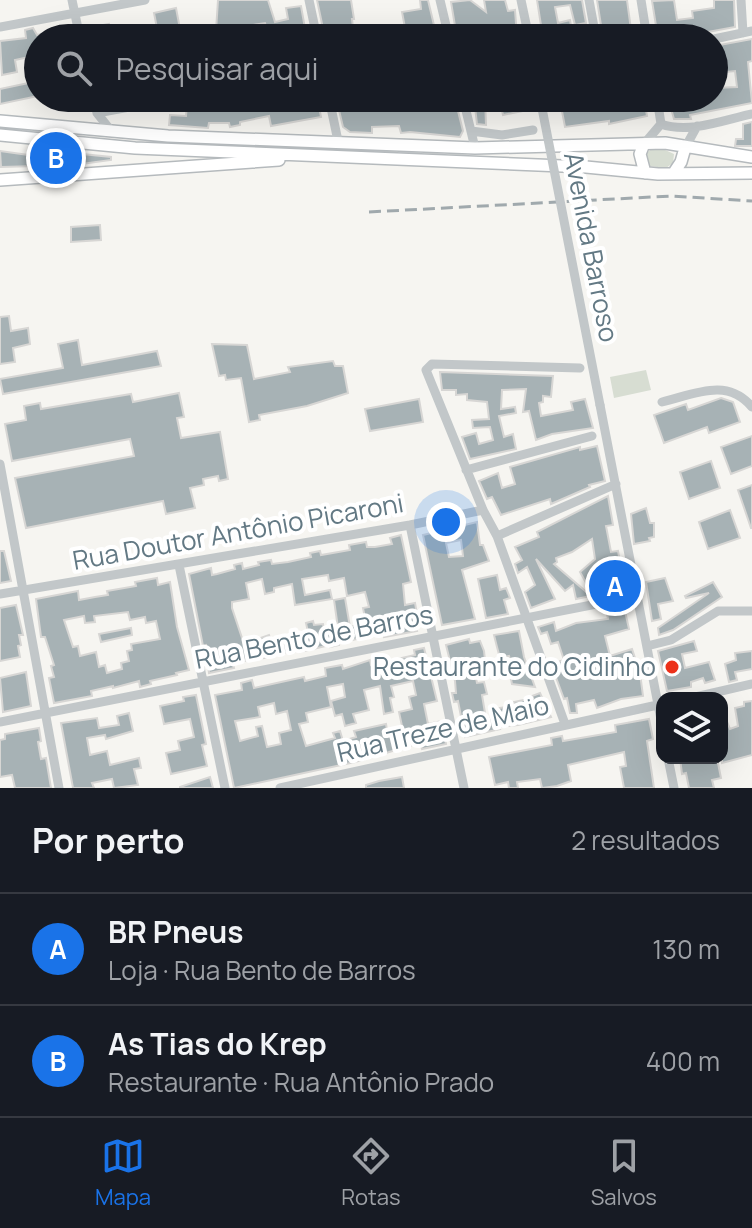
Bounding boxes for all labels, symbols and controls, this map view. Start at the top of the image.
search box [24,24,728,112]
icon: search [52,46,96,90]
text: Pesquisar aqui [116,48,318,89]
pin: B [30,128,82,188]
street label: Avenida Barroso [556,149,628,345]
street label: Rua Doutor Antônio Picaroni [70,484,406,578]
your location [426,502,466,542]
pin: A [589,556,641,616]
street label: Rua Bento de Barros [192,595,436,677]
place label: Restaurante do Cidinho [373,648,656,684]
marker: Restaurante do Cidinho [663,658,681,676]
street label: Rua Treze de Maio [333,686,552,770]
map controls [656,692,728,764]
button: layers [656,692,728,764]
text: Por perto [32,817,185,863]
text: 2 resultados [571,822,720,858]
text: BR Pneus [108,911,243,952]
text: A [49,931,67,967]
text: 130 m [652,931,720,967]
text: Loja · Rua Bento de Barros [108,952,416,988]
text: As Tias do Krep [108,1023,327,1064]
text: B [50,1043,66,1079]
text: 400 m [646,1043,720,1079]
text: Restaurante · Rua Antônio Prado [108,1064,494,1100]
tab: Mapa [95,1134,151,1212]
tab: Rotas [341,1134,401,1212]
tab: Salvos [591,1134,657,1212]

